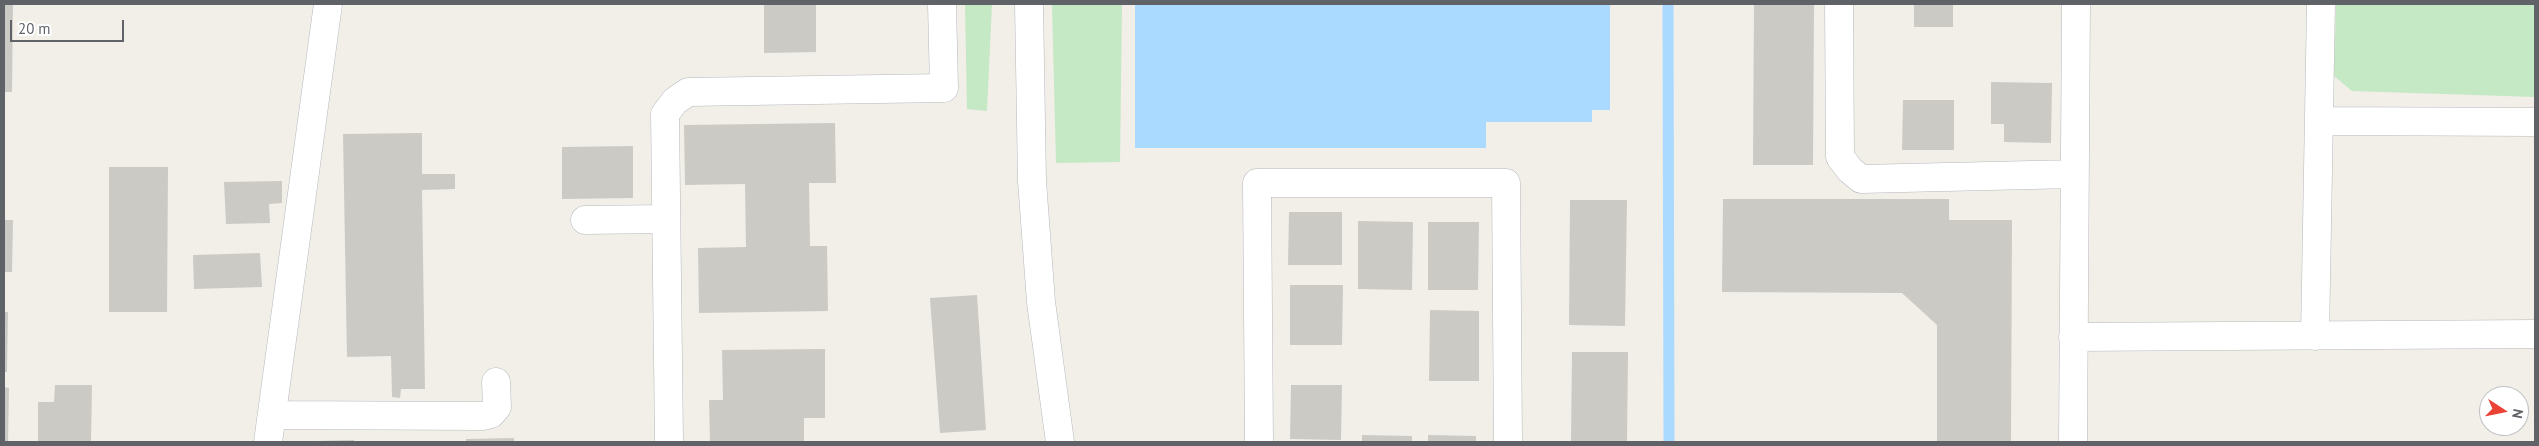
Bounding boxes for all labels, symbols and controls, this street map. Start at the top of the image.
scale bar [12,10,126,42]
text: 20 m [18,19,51,38]
north arrow [2479,386,2529,436]
text: N [2508,407,2527,420]

